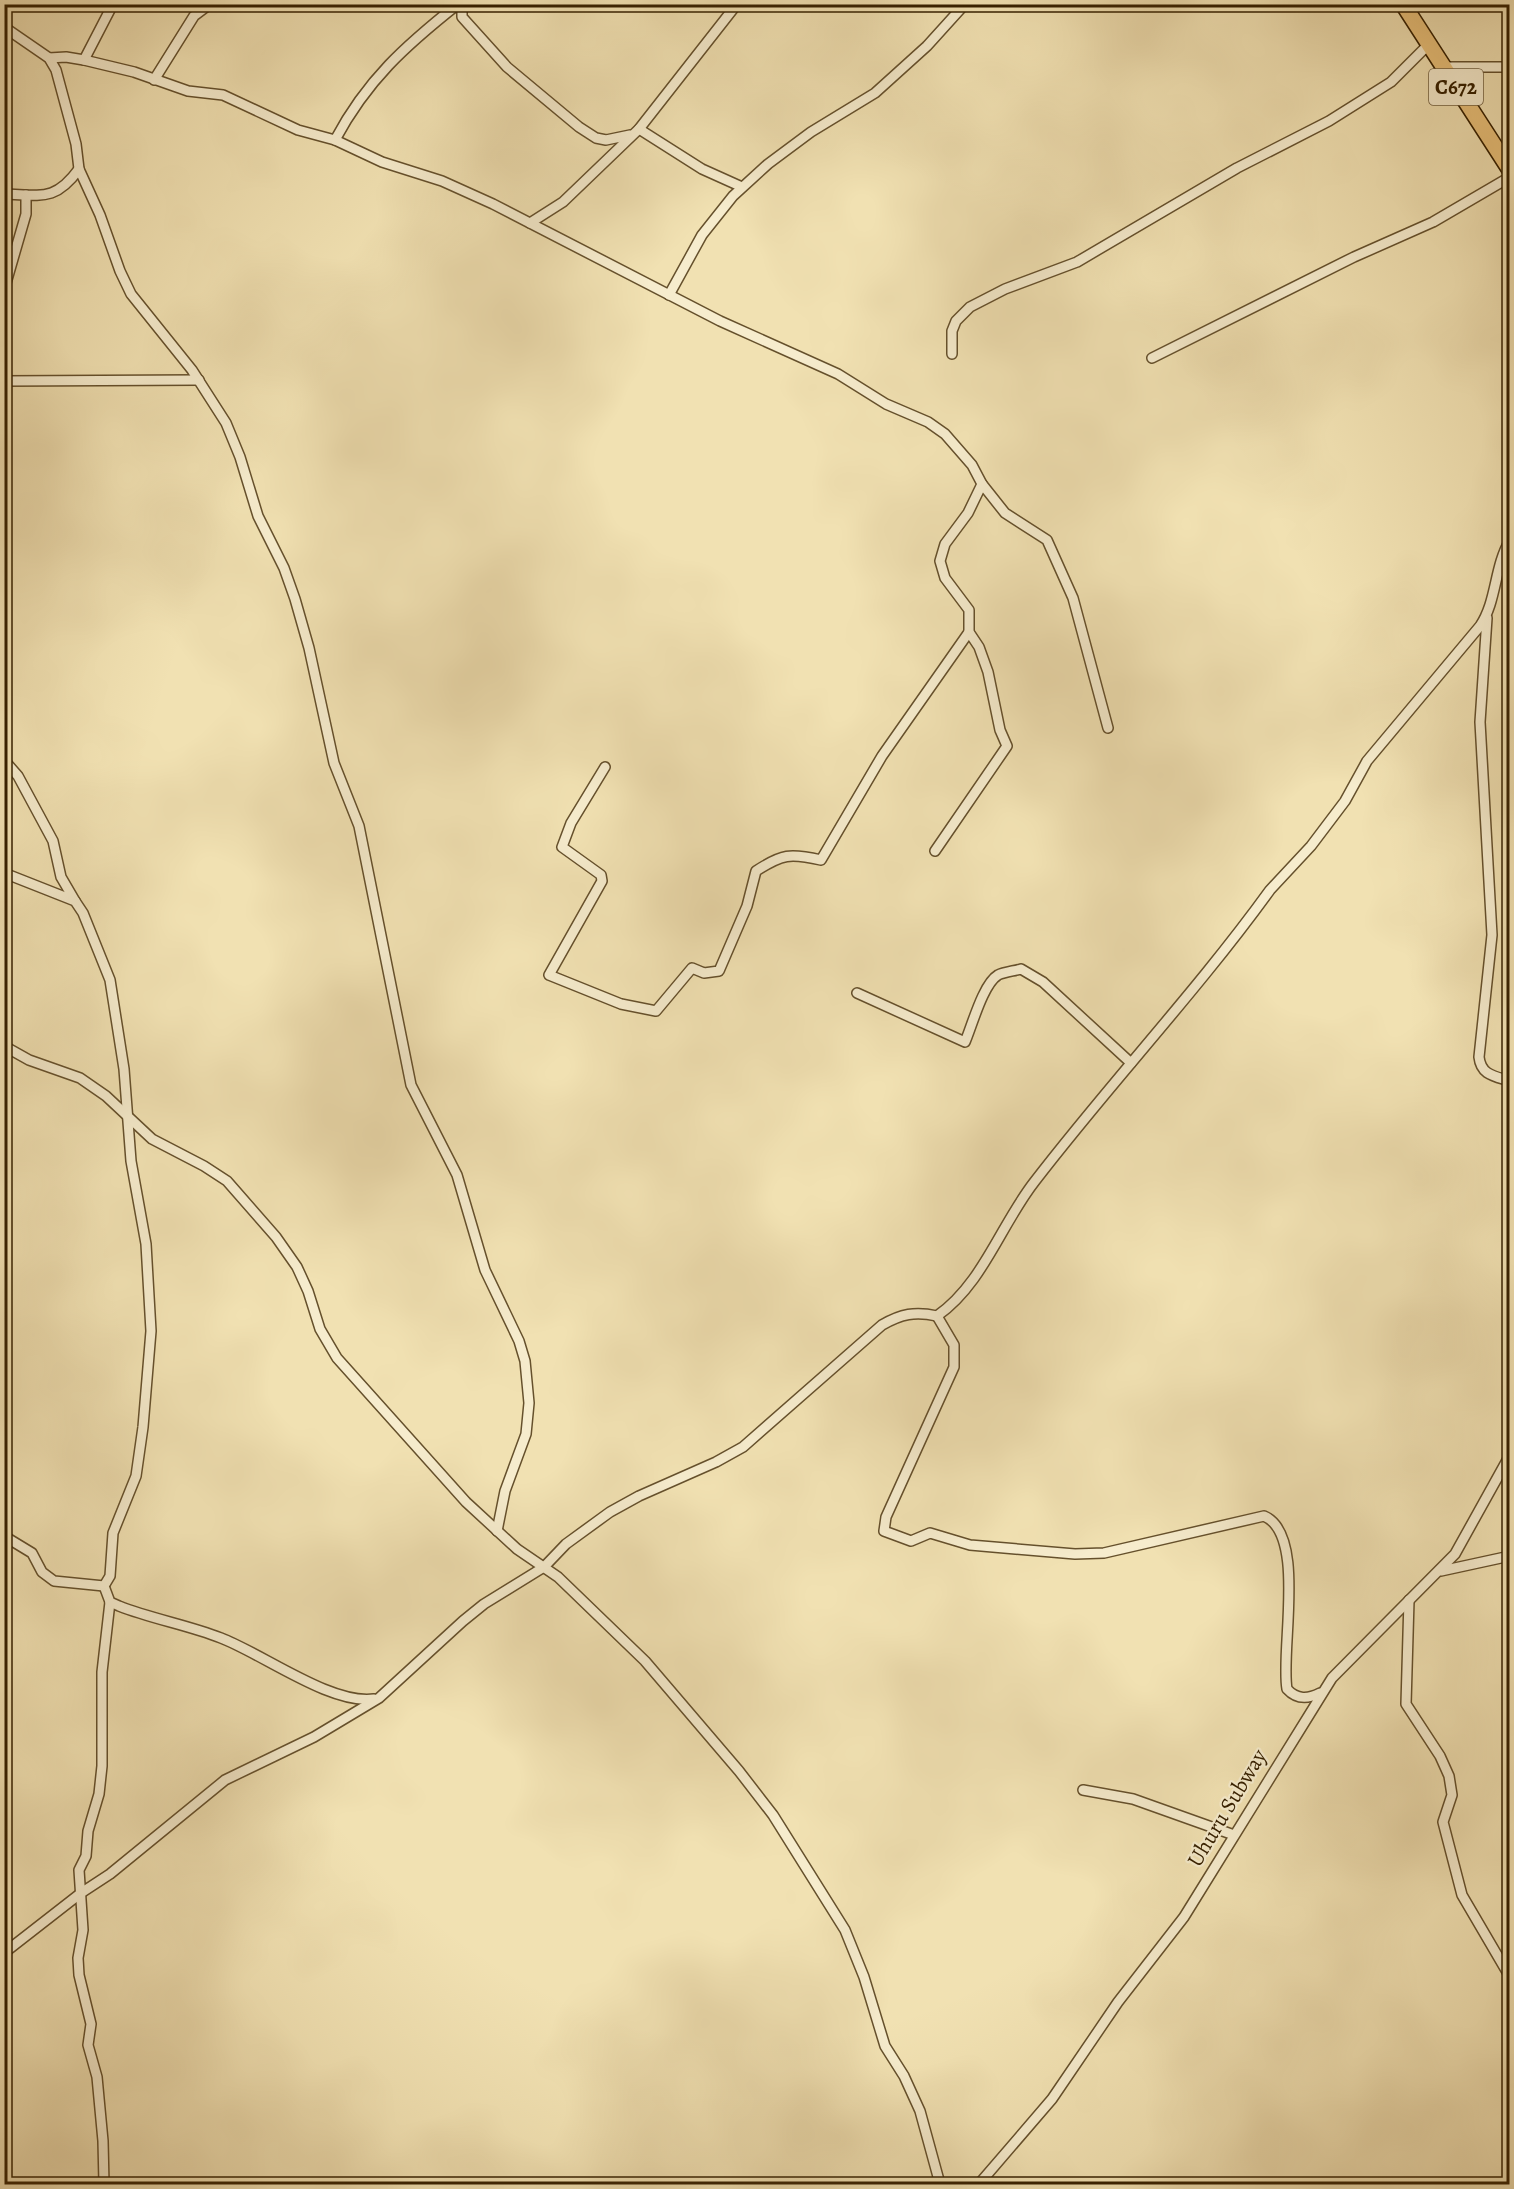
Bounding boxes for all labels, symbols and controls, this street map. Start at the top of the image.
road number: C672 [1429,69,1483,105]
street label: Uhuru Subway [1180,1743,1274,1873]

